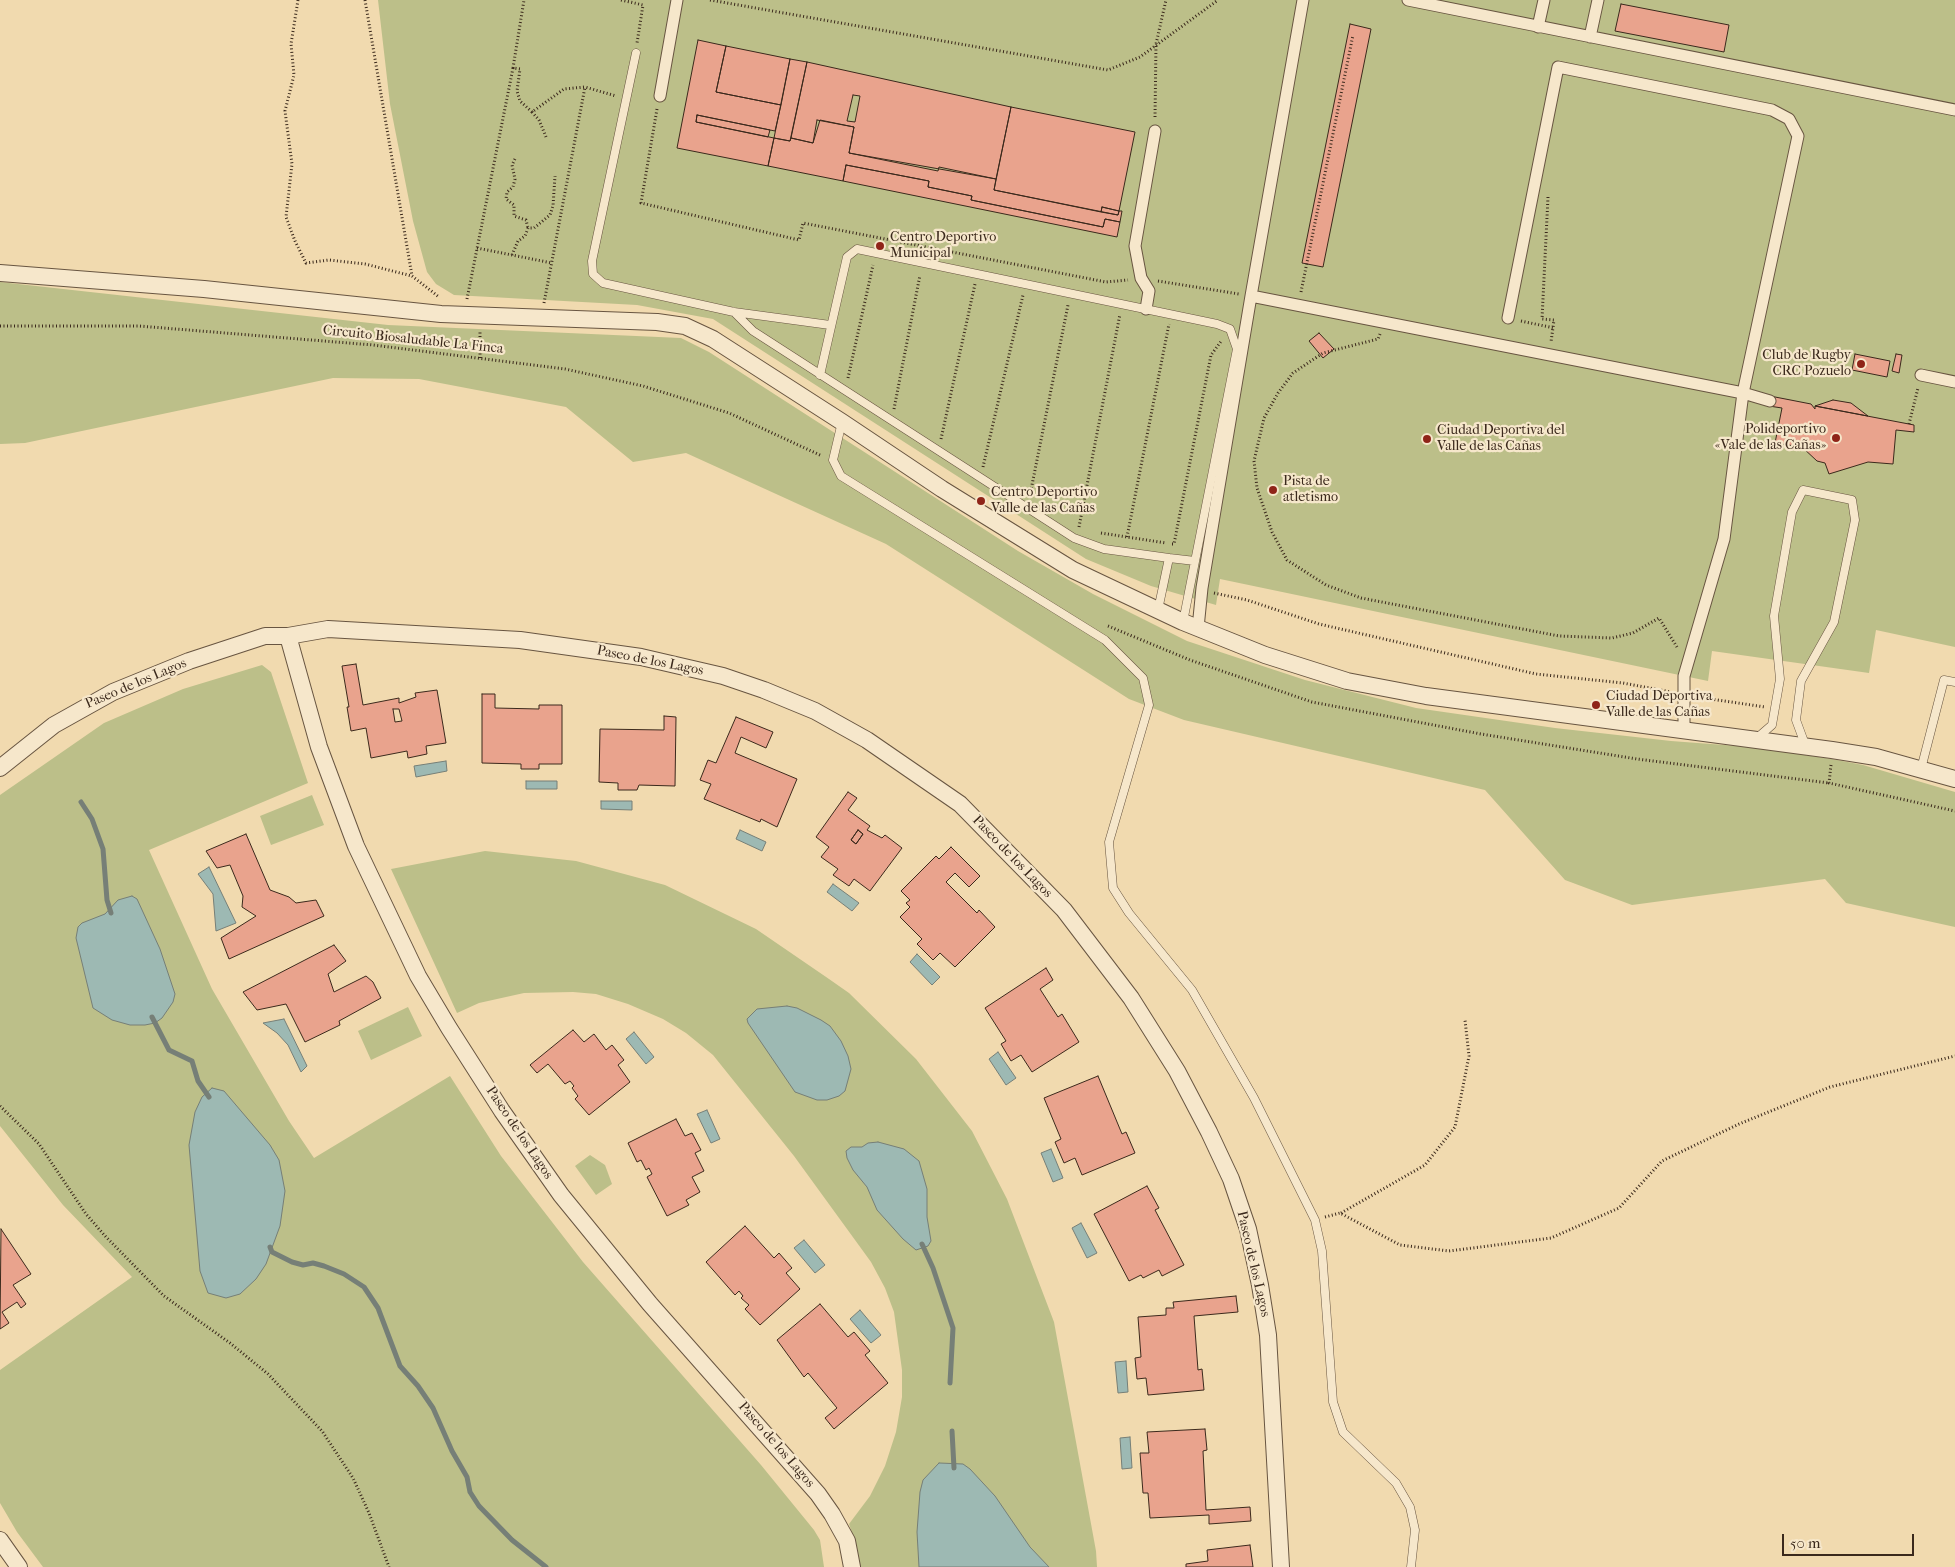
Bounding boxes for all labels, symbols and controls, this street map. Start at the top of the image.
place label: Centro Deportivo Municipal [890,230,996,262]
marker: Centro Deportivo Municipal [874,240,886,252]
street label: Circuito Biosaludable La Finca [322,322,504,358]
place label: Club de Rugby CRC Pozuelo [1762,348,1851,381]
marker: Club de Rugby CRC Pozuelo [1855,358,1867,370]
place label: Polideportivo «Vale de las Cañas» [1715,422,1826,454]
place label: Ciudad Deportiva del Valle de las Cañas [1437,423,1565,456]
marker: Polideportivo «Vale de las Cañas» [1830,432,1842,444]
marker: Ciudad Deportiva del Valle de las Cañas [1421,433,1433,445]
place label: Pista de atletismo [1283,474,1338,507]
marker: Pista de atletismo [1267,484,1279,496]
place label: Centro Deportivo Valle de las Cañas [991,485,1097,518]
marker: Centro Deportivo Valle de las Cañas [975,495,987,507]
street label: Paseo de los Lagos [595,642,705,680]
street label: Paseo de los Lagos [83,655,189,713]
place label: Ciudad Deportiva Valle de las Cañas [1606,689,1712,722]
marker: Ciudad Deportiva Valle de las Cañas [1590,699,1602,711]
street label: Paseo de los Lagos [968,812,1056,902]
street label: Paseo de los Lagos [482,1083,556,1183]
street label: Paseo de los Lagos [1233,1209,1273,1319]
street label: Paseo de los Lagos [734,1399,818,1491]
scale bar [1785,1524,1918,1556]
text: 50 m [1790,1534,1820,1552]

